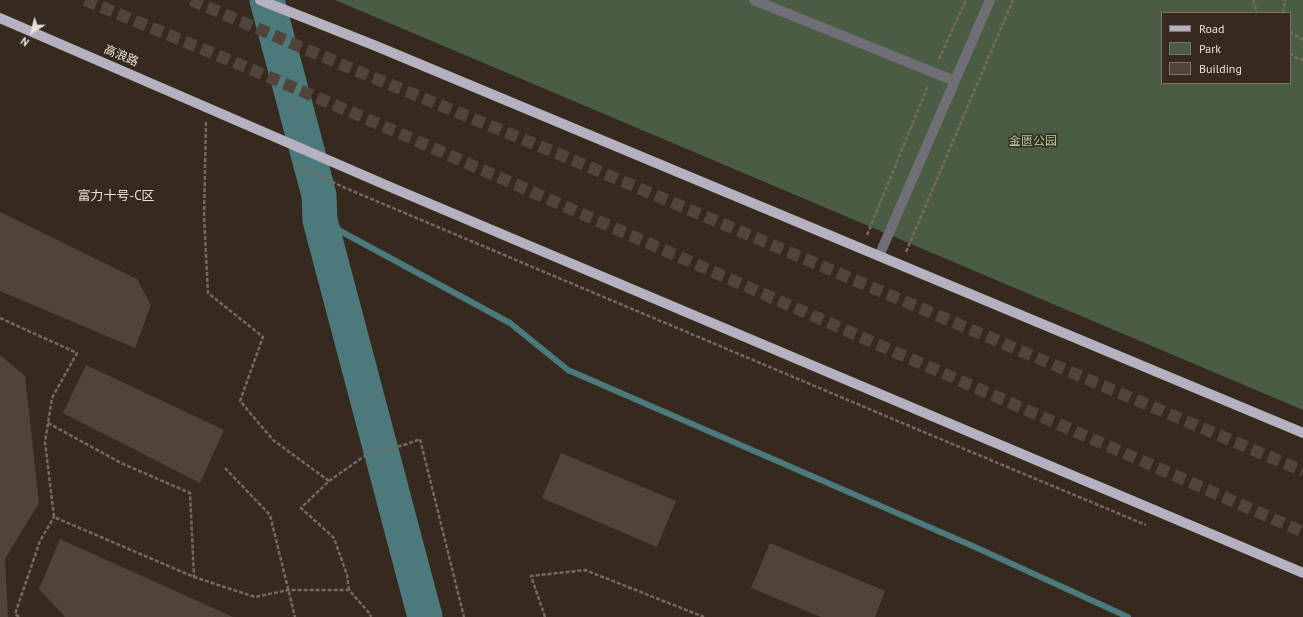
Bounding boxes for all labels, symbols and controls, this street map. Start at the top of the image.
north arrow [12,12,52,52]
legend [1161,12,1291,84]
text: Road [1199,21,1224,36]
text: N [18,34,32,50]
text: Park [1199,41,1221,56]
street label: 高浪路 [102,42,140,70]
text: Building [1199,61,1242,76]
park label: 金匮公园 [1009,135,1057,149]
district label: 富力十号-C区 [77,188,155,204]

